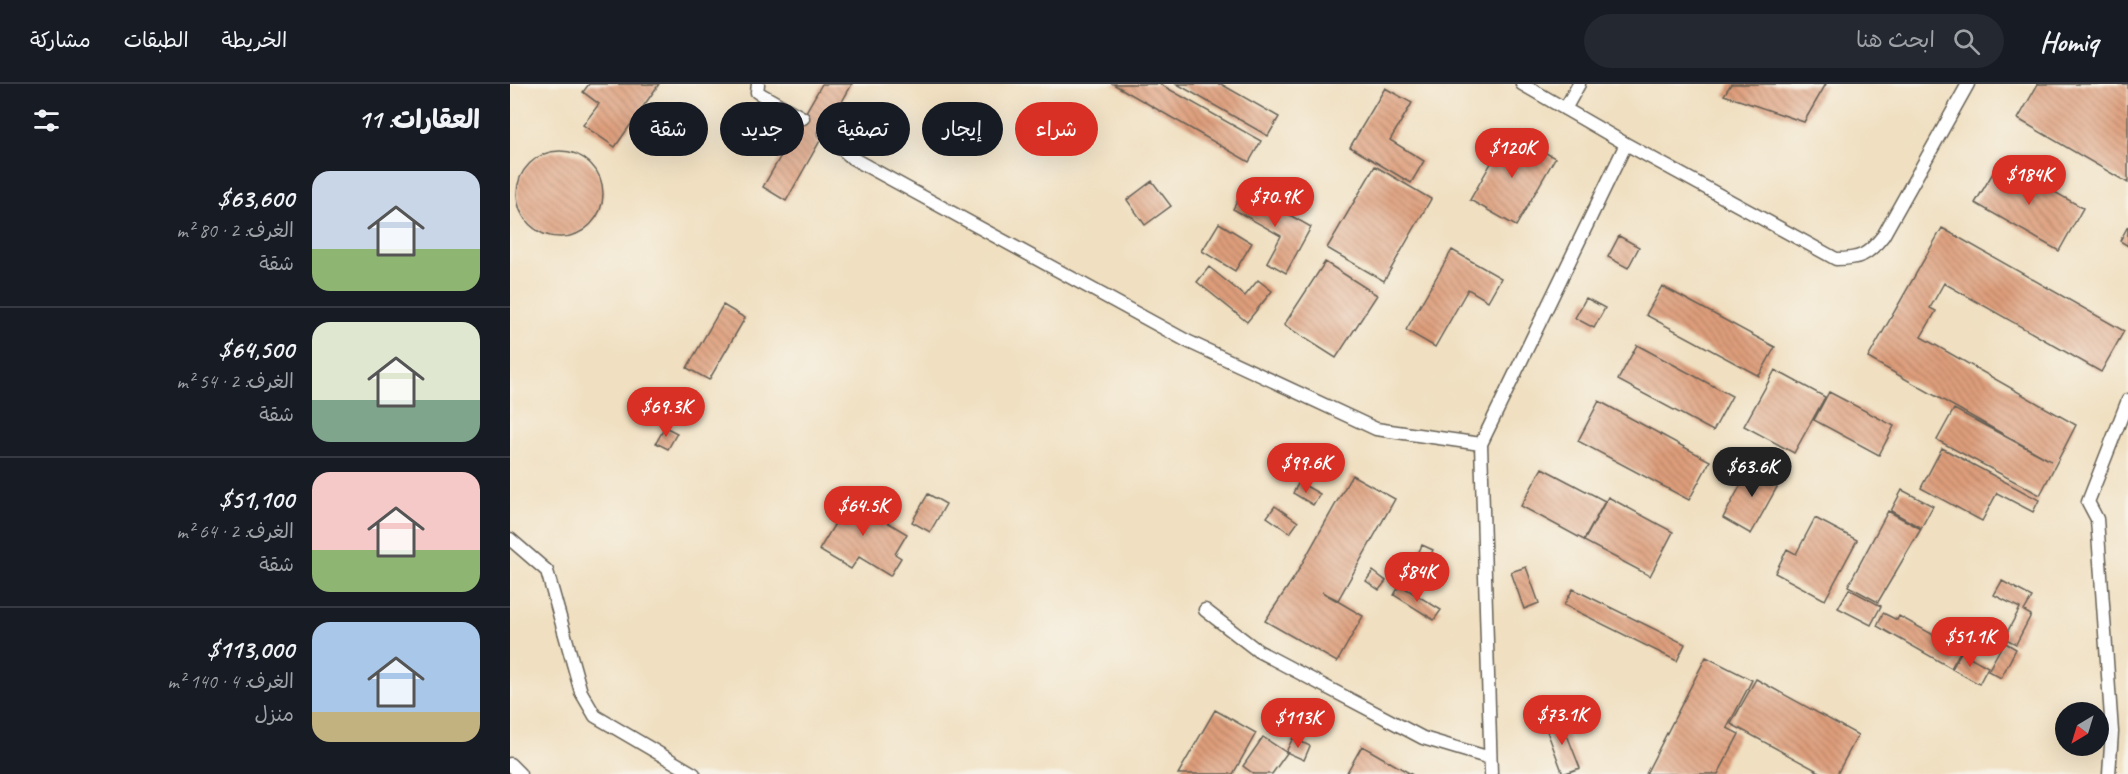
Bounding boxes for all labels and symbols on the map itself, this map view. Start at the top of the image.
pin: $120K [1470,128,1554,179]
pin: $184K [1987,155,2071,206]
pin: $70.9K [1226,177,1324,228]
pin: $69.3K [617,387,715,438]
pin: $99.6K [1257,443,1355,494]
pin: $63.6K [1703,447,1801,498]
pin: $64.5K [814,486,912,537]
pin: $84K [1381,552,1453,603]
pin: $51.1K [1921,617,2019,668]
pin: $73.1K [1513,695,1611,746]
pin: $113K [1256,698,1340,749]
north arrow [2055,702,2109,756]

